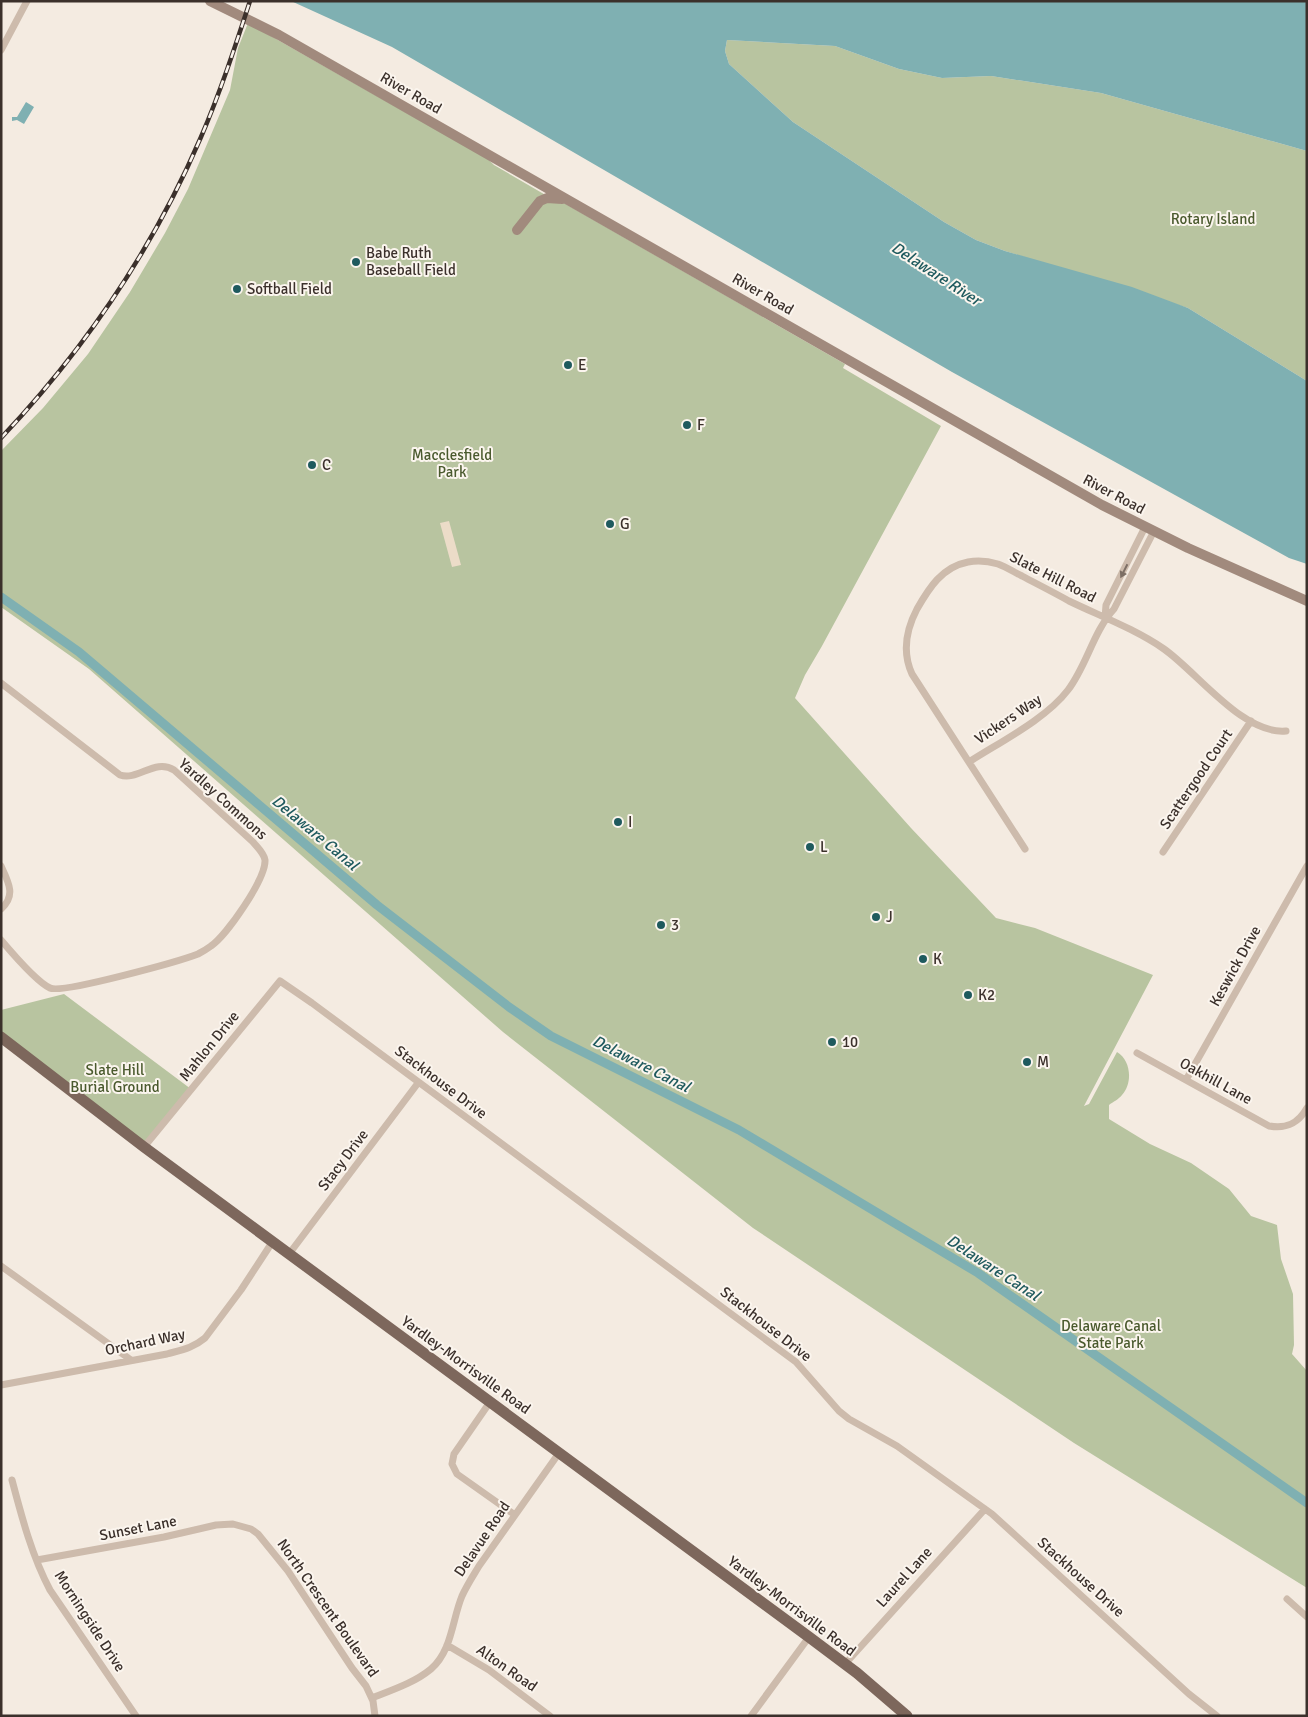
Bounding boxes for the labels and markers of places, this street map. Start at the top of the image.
place label: Babe Ruth Baseball Field [366,244,456,279]
marker: Babe Ruth Baseball Field [350,256,362,268]
place label: Softball Field [247,280,332,298]
marker: Softball Field [231,283,243,295]
place label: E [578,356,587,374]
marker: E [562,359,574,371]
place label: F [697,416,705,434]
marker: F [681,419,693,431]
place label: C [322,456,331,474]
marker: C [306,459,318,471]
place label: G [620,515,630,533]
marker: G [604,518,616,530]
place label: I [628,813,632,831]
marker: I [612,816,624,828]
place label: L [820,838,828,856]
marker: L [804,841,816,853]
place label: J [886,908,893,926]
marker: J [870,911,882,923]
place label: 3 [671,916,679,934]
marker: 3 [655,919,667,931]
place label: K [933,950,942,968]
marker: K [917,953,929,965]
place label: K2 [978,986,995,1004]
marker: K2 [962,989,974,1001]
place label: 10 [842,1033,858,1051]
marker: 10 [826,1036,838,1048]
place label: M [1037,1053,1049,1071]
marker: M [1021,1056,1033,1068]

